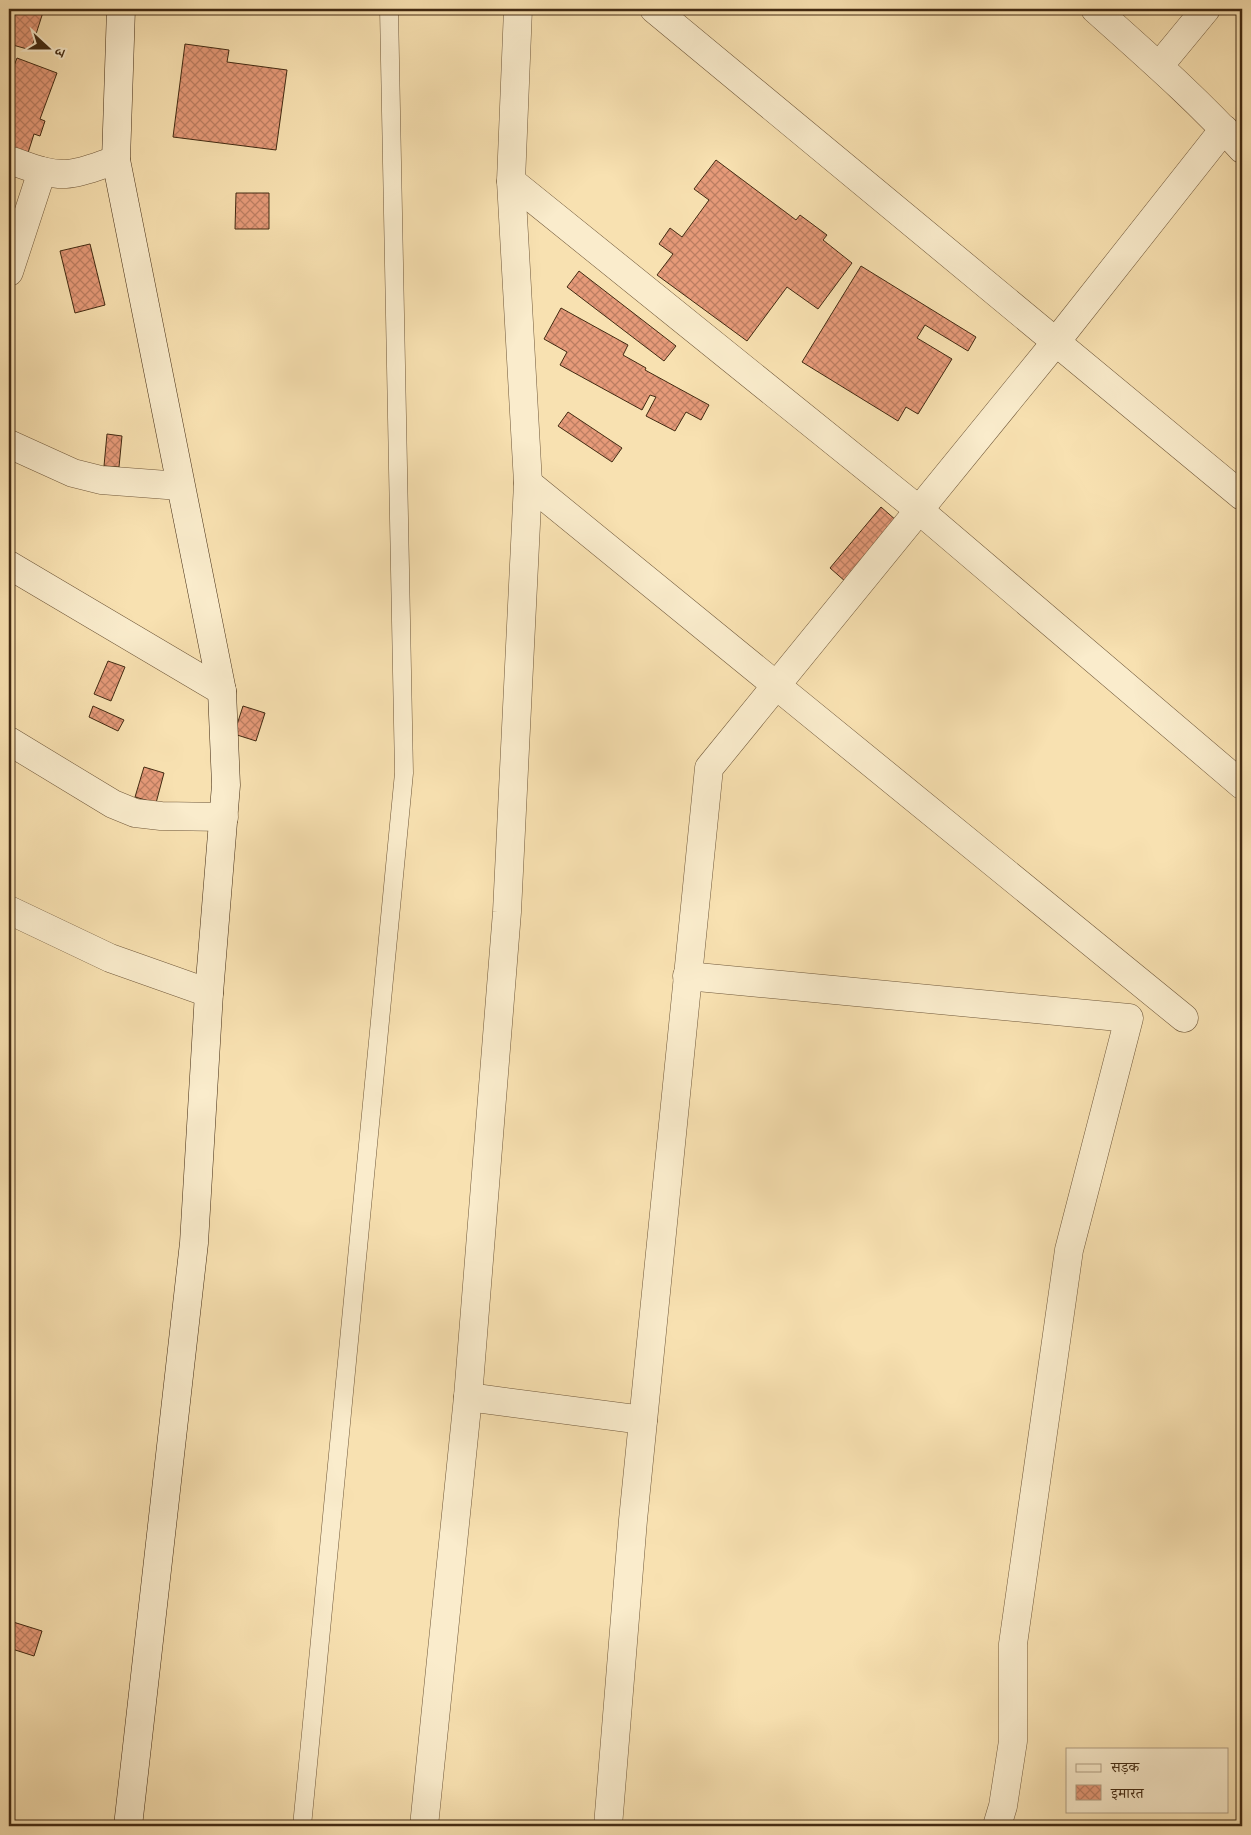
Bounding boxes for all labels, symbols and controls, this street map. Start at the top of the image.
north arrow [22,22,72,72]
text: उ [49,45,69,60]
legend [1066,1748,1228,1812]
text: सड़क [1110,1758,1140,1777]
text: इमारत [1110,1784,1145,1803]

